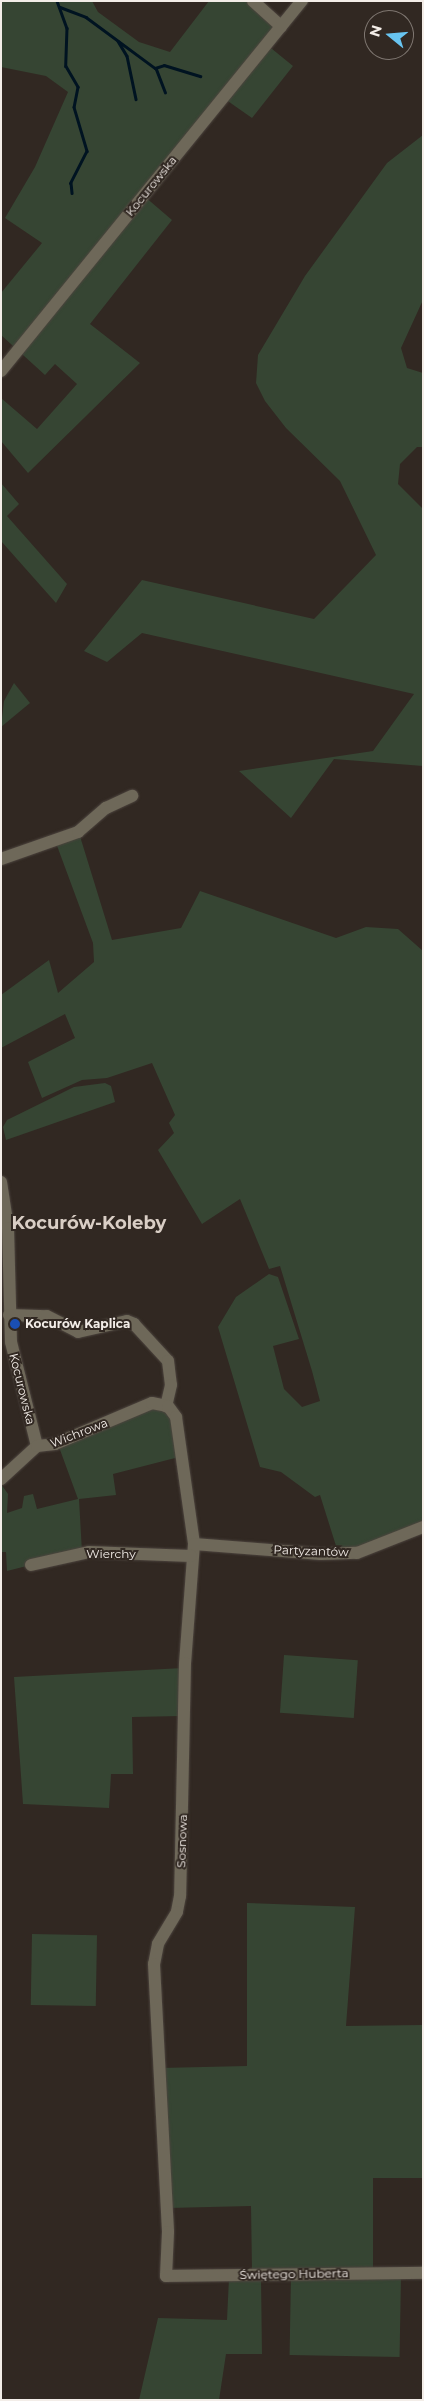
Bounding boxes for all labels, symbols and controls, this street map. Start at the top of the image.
north arrow [364,10,414,60]
text: N [365,23,386,39]
street label: Kocurowska [122,153,180,219]
district label: Kocurów-Koleby [12,1212,166,1234]
place label: Kocurów Kaplica [25,1317,130,1331]
marker: Kocurów Kaplica [9,1318,21,1330]
street label: Kocurowska [6,1352,38,1426]
street label: Wichrowa [48,1415,110,1451]
street label: Partyzantów [273,1542,349,1560]
street label: Wierchy [86,1547,136,1561]
street label: Sosnowa [174,1814,190,1868]
street label: Świętego Huberta [239,2266,349,2282]

